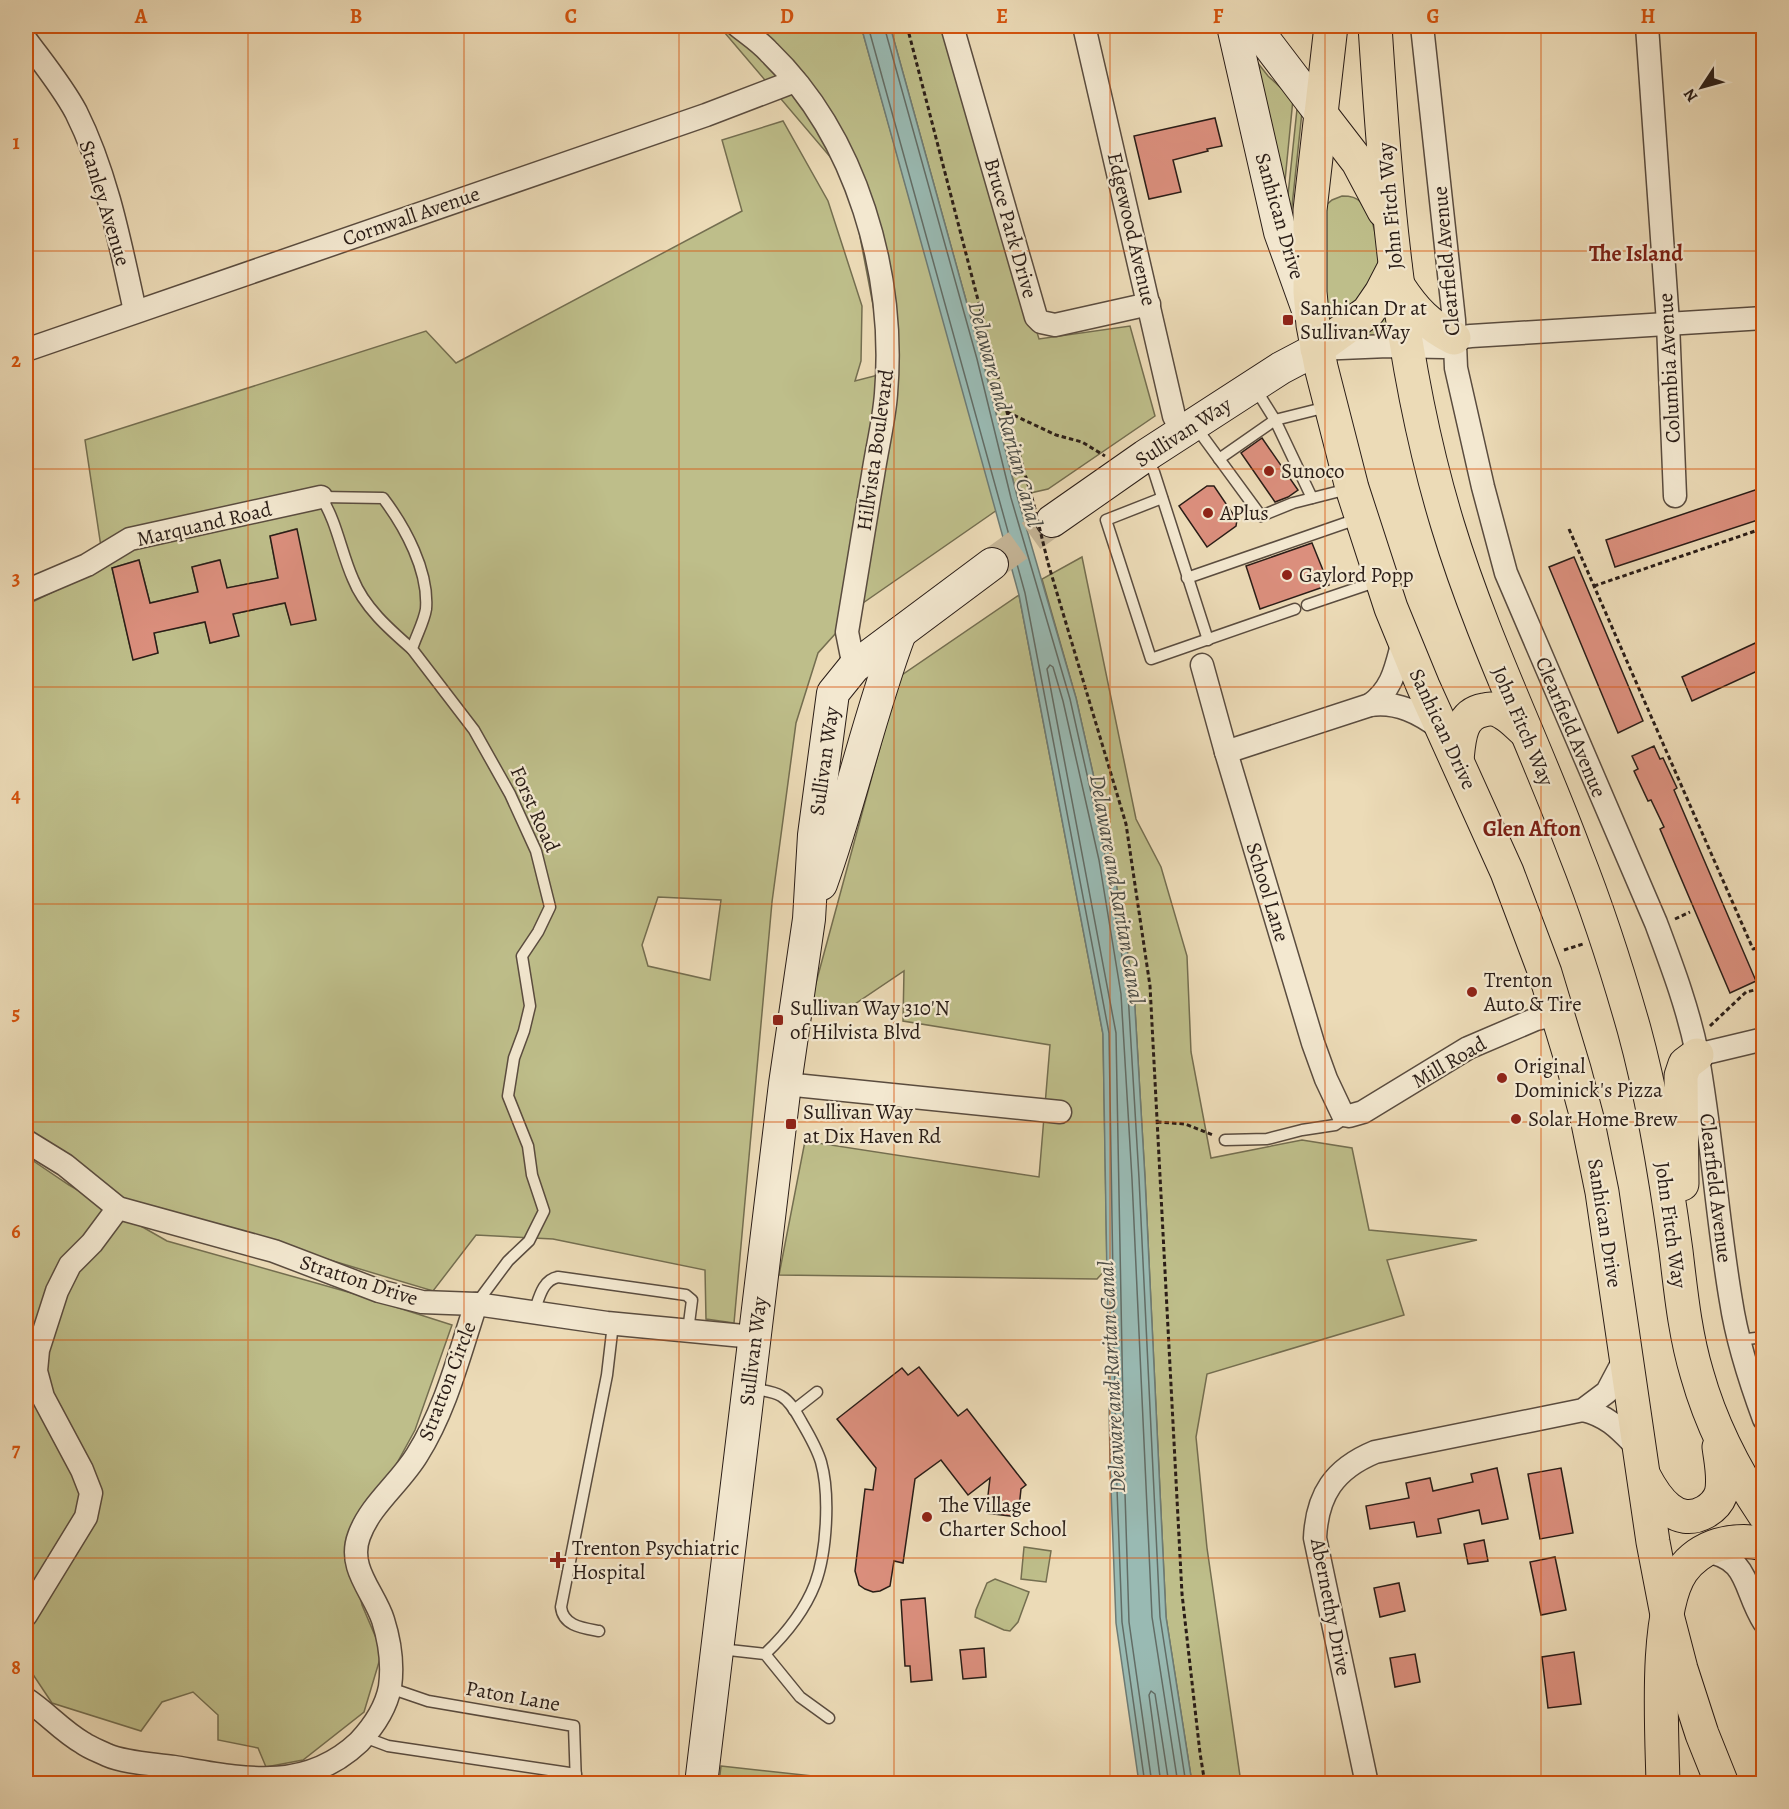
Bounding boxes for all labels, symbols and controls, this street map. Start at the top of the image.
text: A [134,3,148,30]
text: B [350,3,362,30]
text: C [565,3,577,30]
text: D [780,3,794,30]
text: E [996,3,1008,30]
text: F [1213,3,1224,30]
text: G [1426,3,1440,30]
text: H [1641,3,1656,30]
north arrow [1672,57,1732,117]
text: N [1678,84,1703,106]
text: 1 [12,129,20,156]
street label: Stanley Avenue [73,137,137,269]
street label: John Fitch Way [1370,141,1410,271]
street label: Sanhican Drive [1249,149,1311,283]
street label: Edgewood Avenue [1101,150,1163,308]
street label: Bruce Park Drive [978,155,1044,301]
street label: Cornwall Avenue [339,179,483,253]
street label: Clearfield Avenue [1426,185,1466,337]
district label: The Island [1589,239,1683,269]
street label: Columbia Avenue [1651,292,1687,444]
place label: Sanhican Dr at Sullivan Way [1300,294,1427,346]
water label: Delaware and Raritan Canal [960,298,1050,531]
marker: Sanhican Dr at Sullivan Way [1281,313,1295,327]
text: 2 [11,347,21,374]
street label: Hillvista Boulevard [850,367,900,533]
street label: Sullivan Way [1129,390,1237,474]
place label: Sunoco [1281,457,1345,485]
marker: Sunoco [1262,464,1276,478]
street label: Marquand Road [134,495,275,553]
place label: APlus [1219,499,1269,527]
marker: APlus [1201,506,1215,520]
place label: Gaylord Popp [1299,561,1414,589]
text: 3 [12,565,20,592]
marker: Gaylord Popp [1280,568,1294,582]
street label: Clearfield Avenue [1529,652,1613,802]
street label: John Fitch Way [1485,662,1561,791]
street label: Sanhican Drive [1403,664,1483,794]
street label: Sullivan Way [802,704,846,817]
street label: Forst Road [504,761,567,857]
water label: Delaware and Raritan Canal [1082,772,1152,1007]
text: 4 [11,782,21,809]
district label: Glen Afton [1483,814,1581,844]
street label: School Lane [1240,839,1296,945]
place label: Trenton Auto & Tire [1483,966,1582,1018]
marker: Trenton Auto & Tire [1465,985,1479,999]
place label: Sullivan Way 310'N of Hilvista Blvd [790,994,950,1046]
text: 5 [12,1000,20,1027]
marker: Sullivan Way 310'N of Hilvista Blvd [771,1013,785,1027]
street label: Mill Road [1407,1029,1492,1095]
place label: Original Dominick's Pizza [1514,1052,1663,1104]
marker: Original Dominick's Pizza [1495,1071,1509,1085]
place label: Sullivan Way at Dix Haven Rd [803,1098,942,1150]
place label: Solar Home Brew [1528,1105,1678,1133]
marker: Solar Home Brew [1509,1112,1523,1126]
street label: Clearfield Avenue [1693,1112,1739,1264]
marker: Sullivan Way at Dix Haven Rd [784,1117,798,1131]
street label: Sanhican Drive [1581,1156,1629,1290]
street label: John Fitch Way [1648,1160,1694,1291]
text: 6 [11,1218,21,1245]
street label: Stratton Drive [296,1248,422,1312]
water label: Delaware and Raritan Canal [1091,1260,1133,1494]
street label: Sullivan Way [732,1294,774,1407]
street label: Stratton Circle [411,1317,483,1445]
text: 7 [12,1436,21,1463]
place label: The Village Charter School [939,1491,1067,1543]
marker: The Village Charter School [920,1510,934,1524]
place label: Trenton Psychiatric Hospital [572,1534,739,1586]
street label: Abernethy Drive [1304,1535,1358,1678]
marker: Trenton Psychiatric Hospital [549,1551,567,1569]
text: 8 [11,1654,21,1681]
street label: Paton Lane [464,1674,562,1718]

